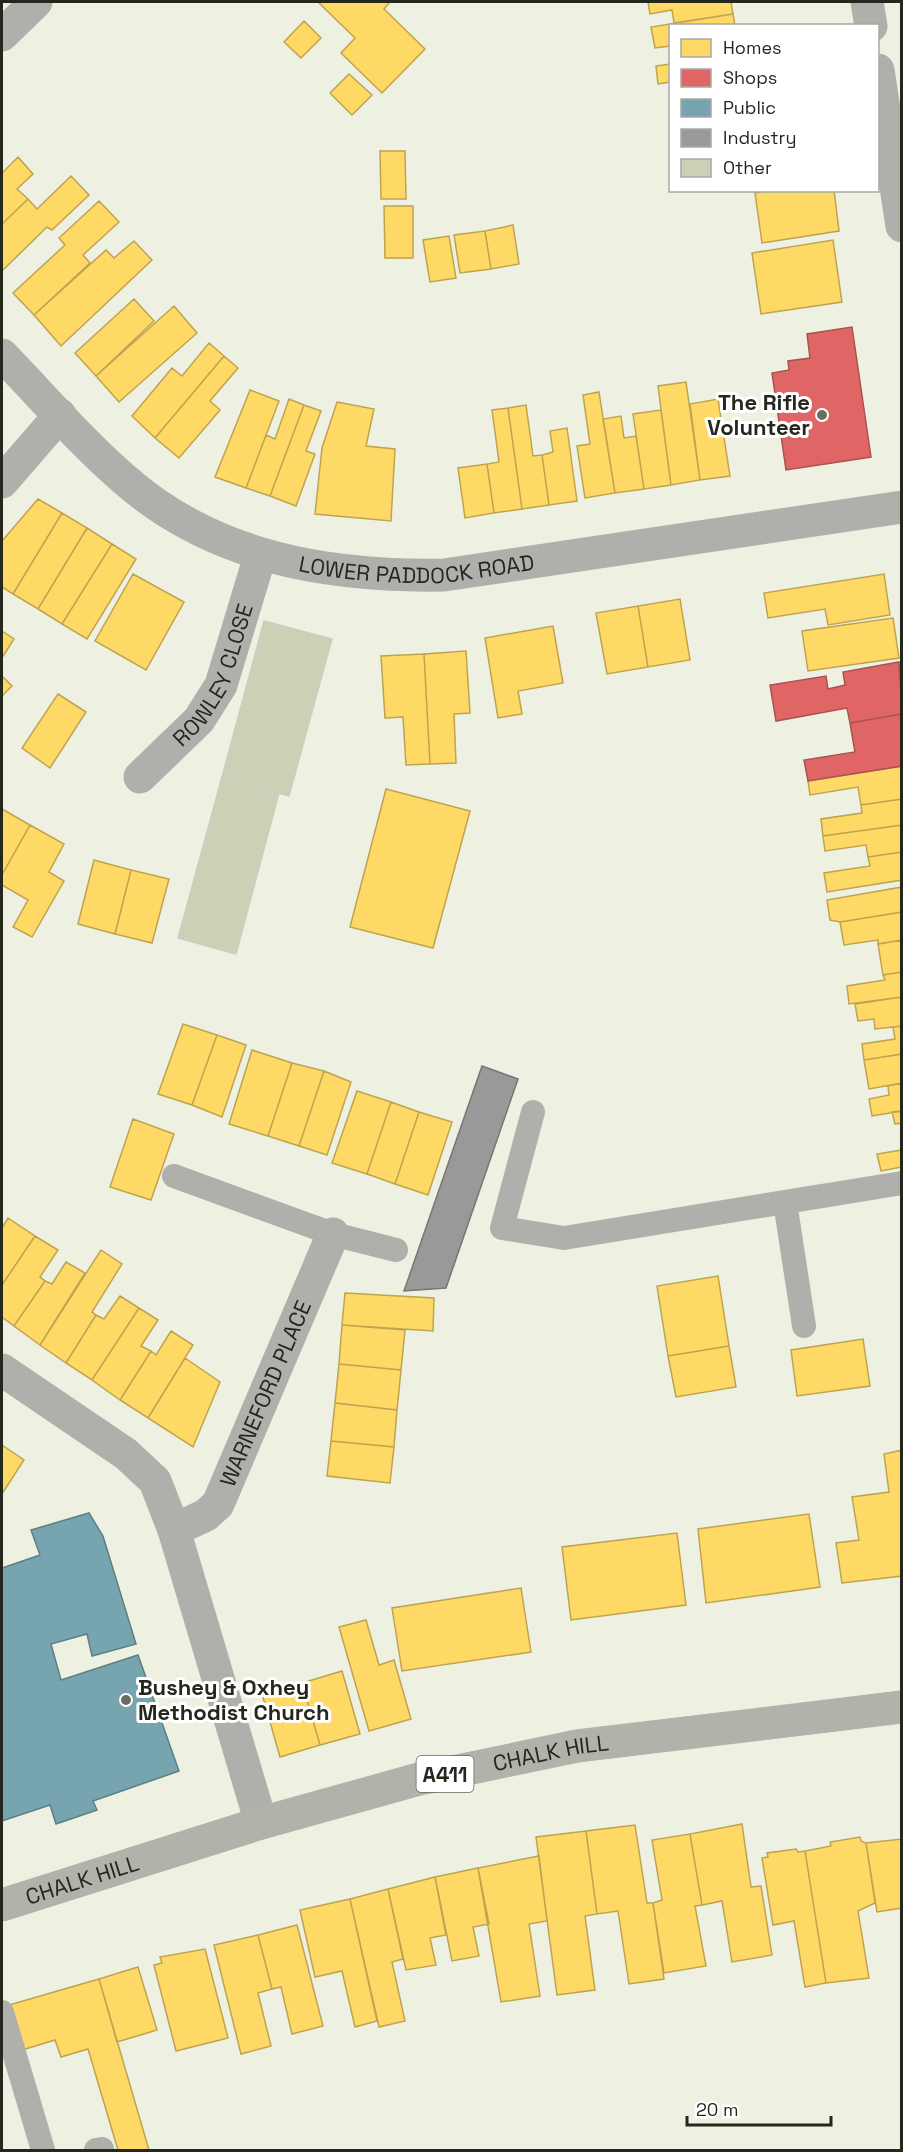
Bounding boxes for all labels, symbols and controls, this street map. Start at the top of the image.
legend [669,24,879,192]
text: Homes [723,36,782,59]
text: Shops [723,66,777,89]
text: Public [723,96,776,119]
text: Industry [723,126,796,149]
text: Other [723,156,772,179]
place label: The Rifle Volunteer [707,388,810,441]
marker: The Rifle Volunteer [815,408,829,422]
street label: LOWER PADDOCK ROAD [297,548,536,589]
street label: ROWLEY CLOSE [167,600,259,752]
street label: WARNEFORD PLACE [213,1296,317,1490]
place label: Bushey & Oxhey Methodist Church [138,1673,329,1726]
marker: Bushey & Oxhey Methodist Church [119,1693,133,1707]
street label: CHALK HILL [490,1728,610,1777]
road number: A411 [416,1756,474,1792]
street label: CHALK HILL [22,1849,142,1911]
scale bar [687,2089,831,2127]
text: 20 m [696,2098,739,2121]

